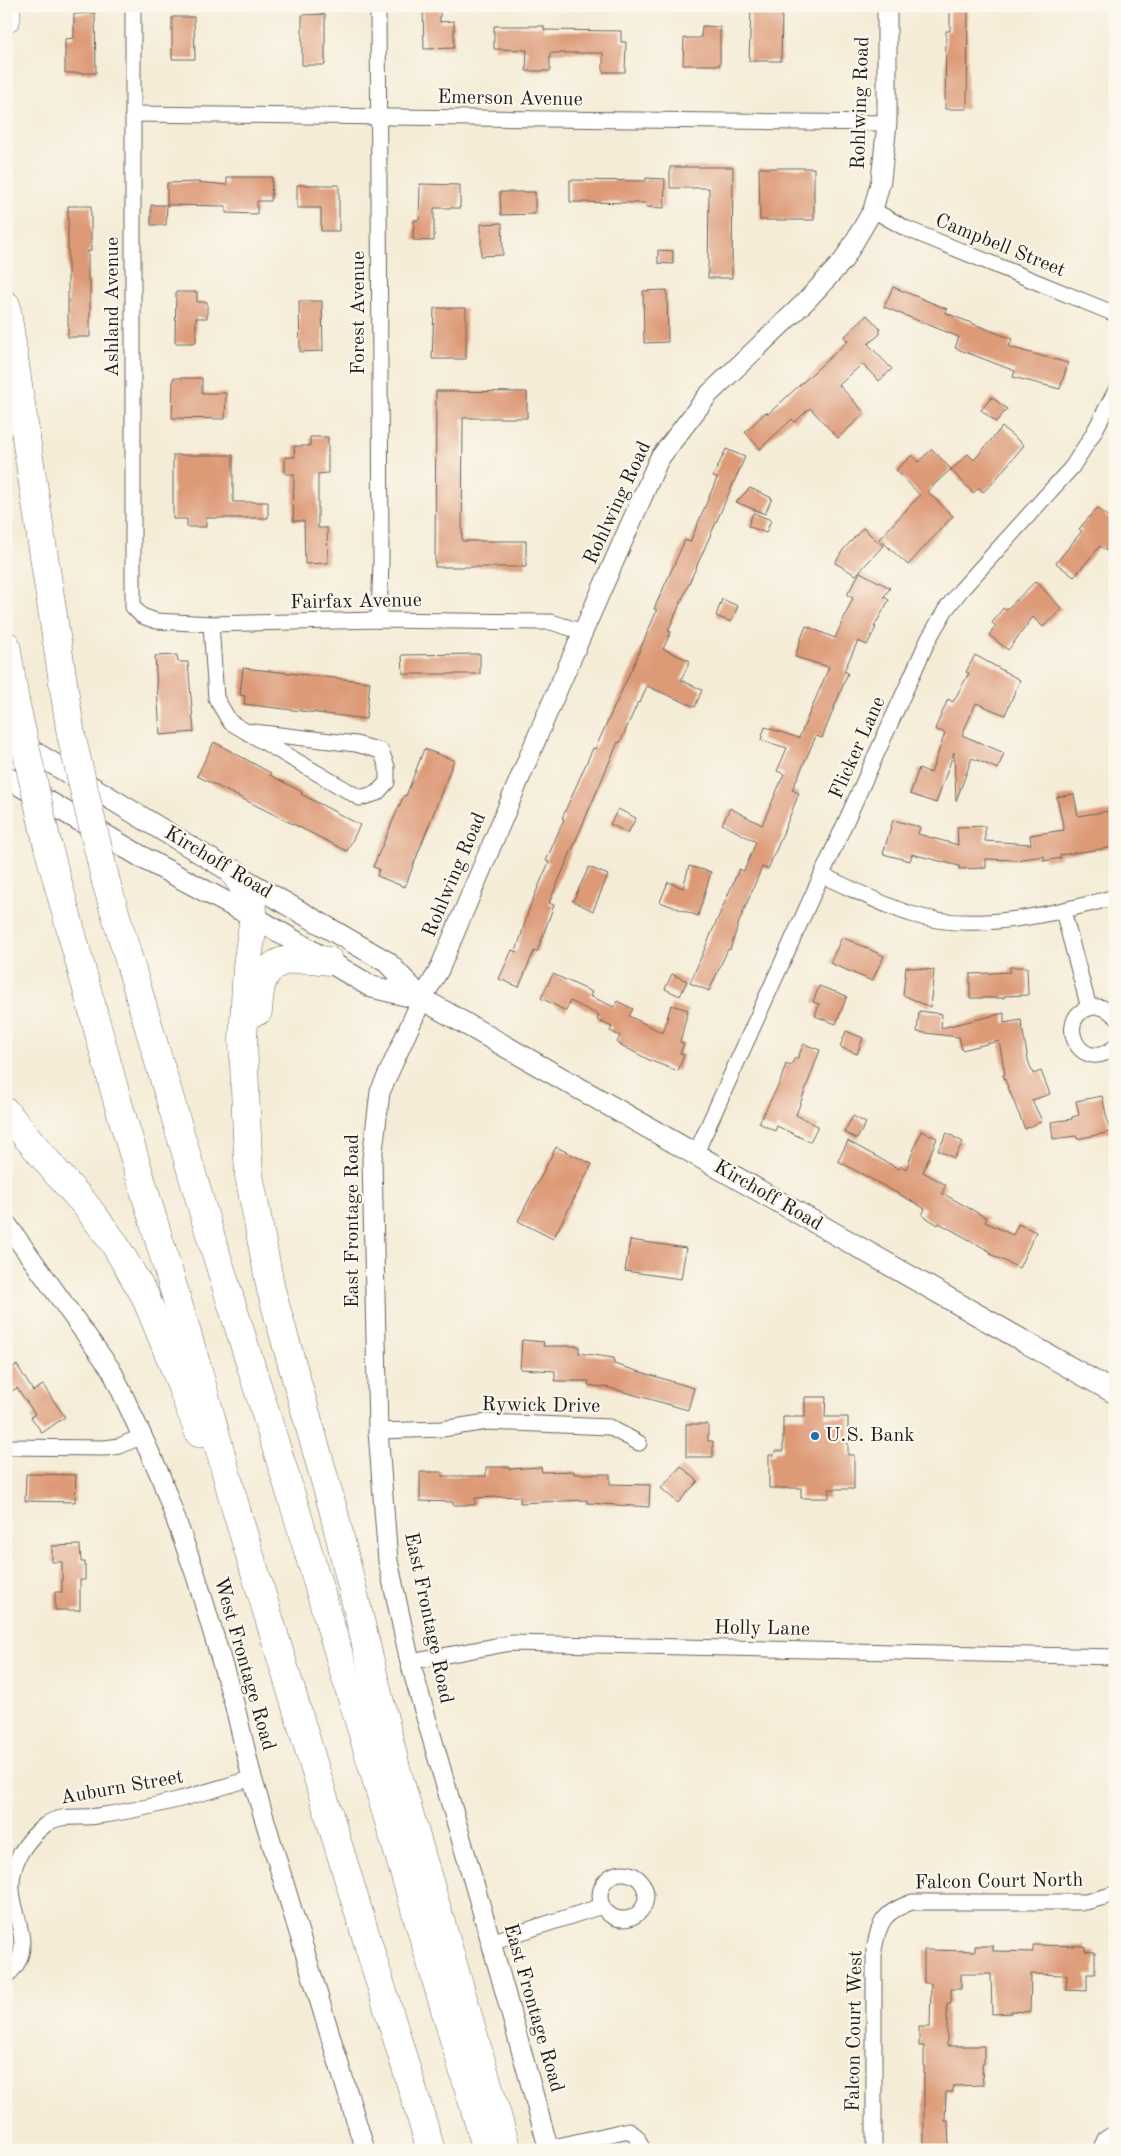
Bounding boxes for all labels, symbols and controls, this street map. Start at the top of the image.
street label: Rohlwing Road [849,36,873,170]
street label: Emerson Avenue [437,88,583,110]
street label: Campbell Street [932,211,1068,281]
street label: Ashland Avenue [103,237,123,377]
street label: Forest Avenue [349,251,369,375]
street label: Rohlwing Road [581,438,655,568]
street label: Fairfax Avenue [290,591,422,613]
street label: Flicker Lane [827,694,889,802]
street label: Rohlwing Road [420,810,490,940]
street label: Kirchoff Road [161,823,275,903]
street label: East Frontage Road [343,1134,363,1308]
street label: Kirchoff Road [710,1157,826,1235]
street label: Rywick Drive [482,1395,600,1417]
place label: U.S. Bank [825,1426,915,1446]
marker: U.S. Bank [809,1430,821,1442]
street label: East Frontage Road [400,1531,456,1705]
street label: West Frontage Road [210,1575,278,1753]
street label: Holly Lane [714,1618,810,1640]
street label: Auburn Street [59,1767,185,1809]
street label: Falcon Court North [914,1871,1084,1893]
street label: East Frontage Road [499,1921,567,2095]
street label: Falcon Court West [844,1950,866,2112]

